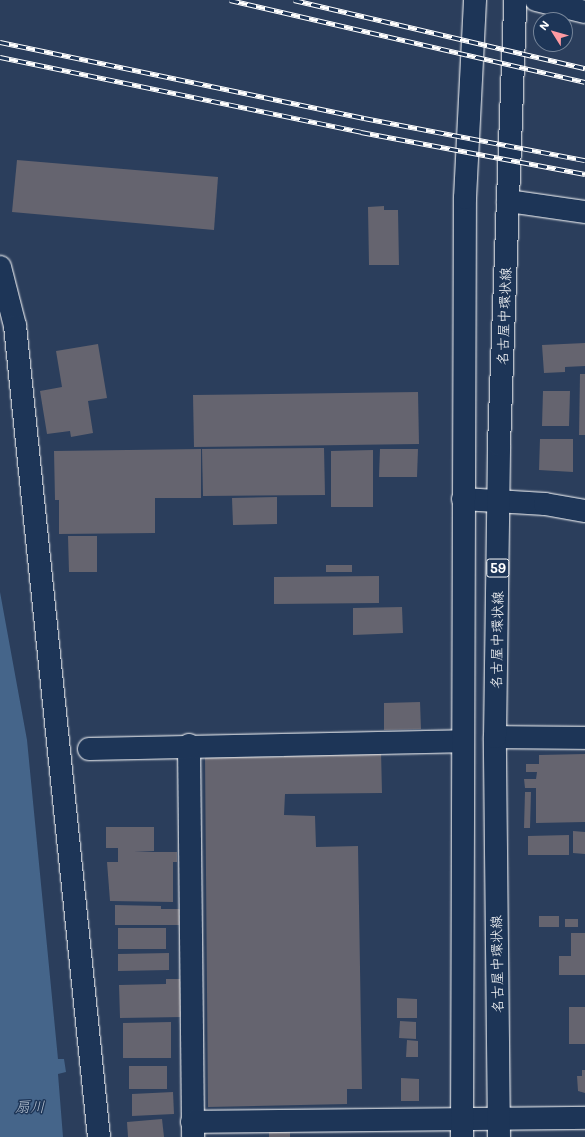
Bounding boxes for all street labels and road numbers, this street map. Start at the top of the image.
street label: 名古屋中環状線 [494,267,514,365]
road number: 59 [486,557,510,579]
street label: 名古屋中環状線 [488,591,506,689]
street label: 名古屋中環状線 [488,915,506,1013]

